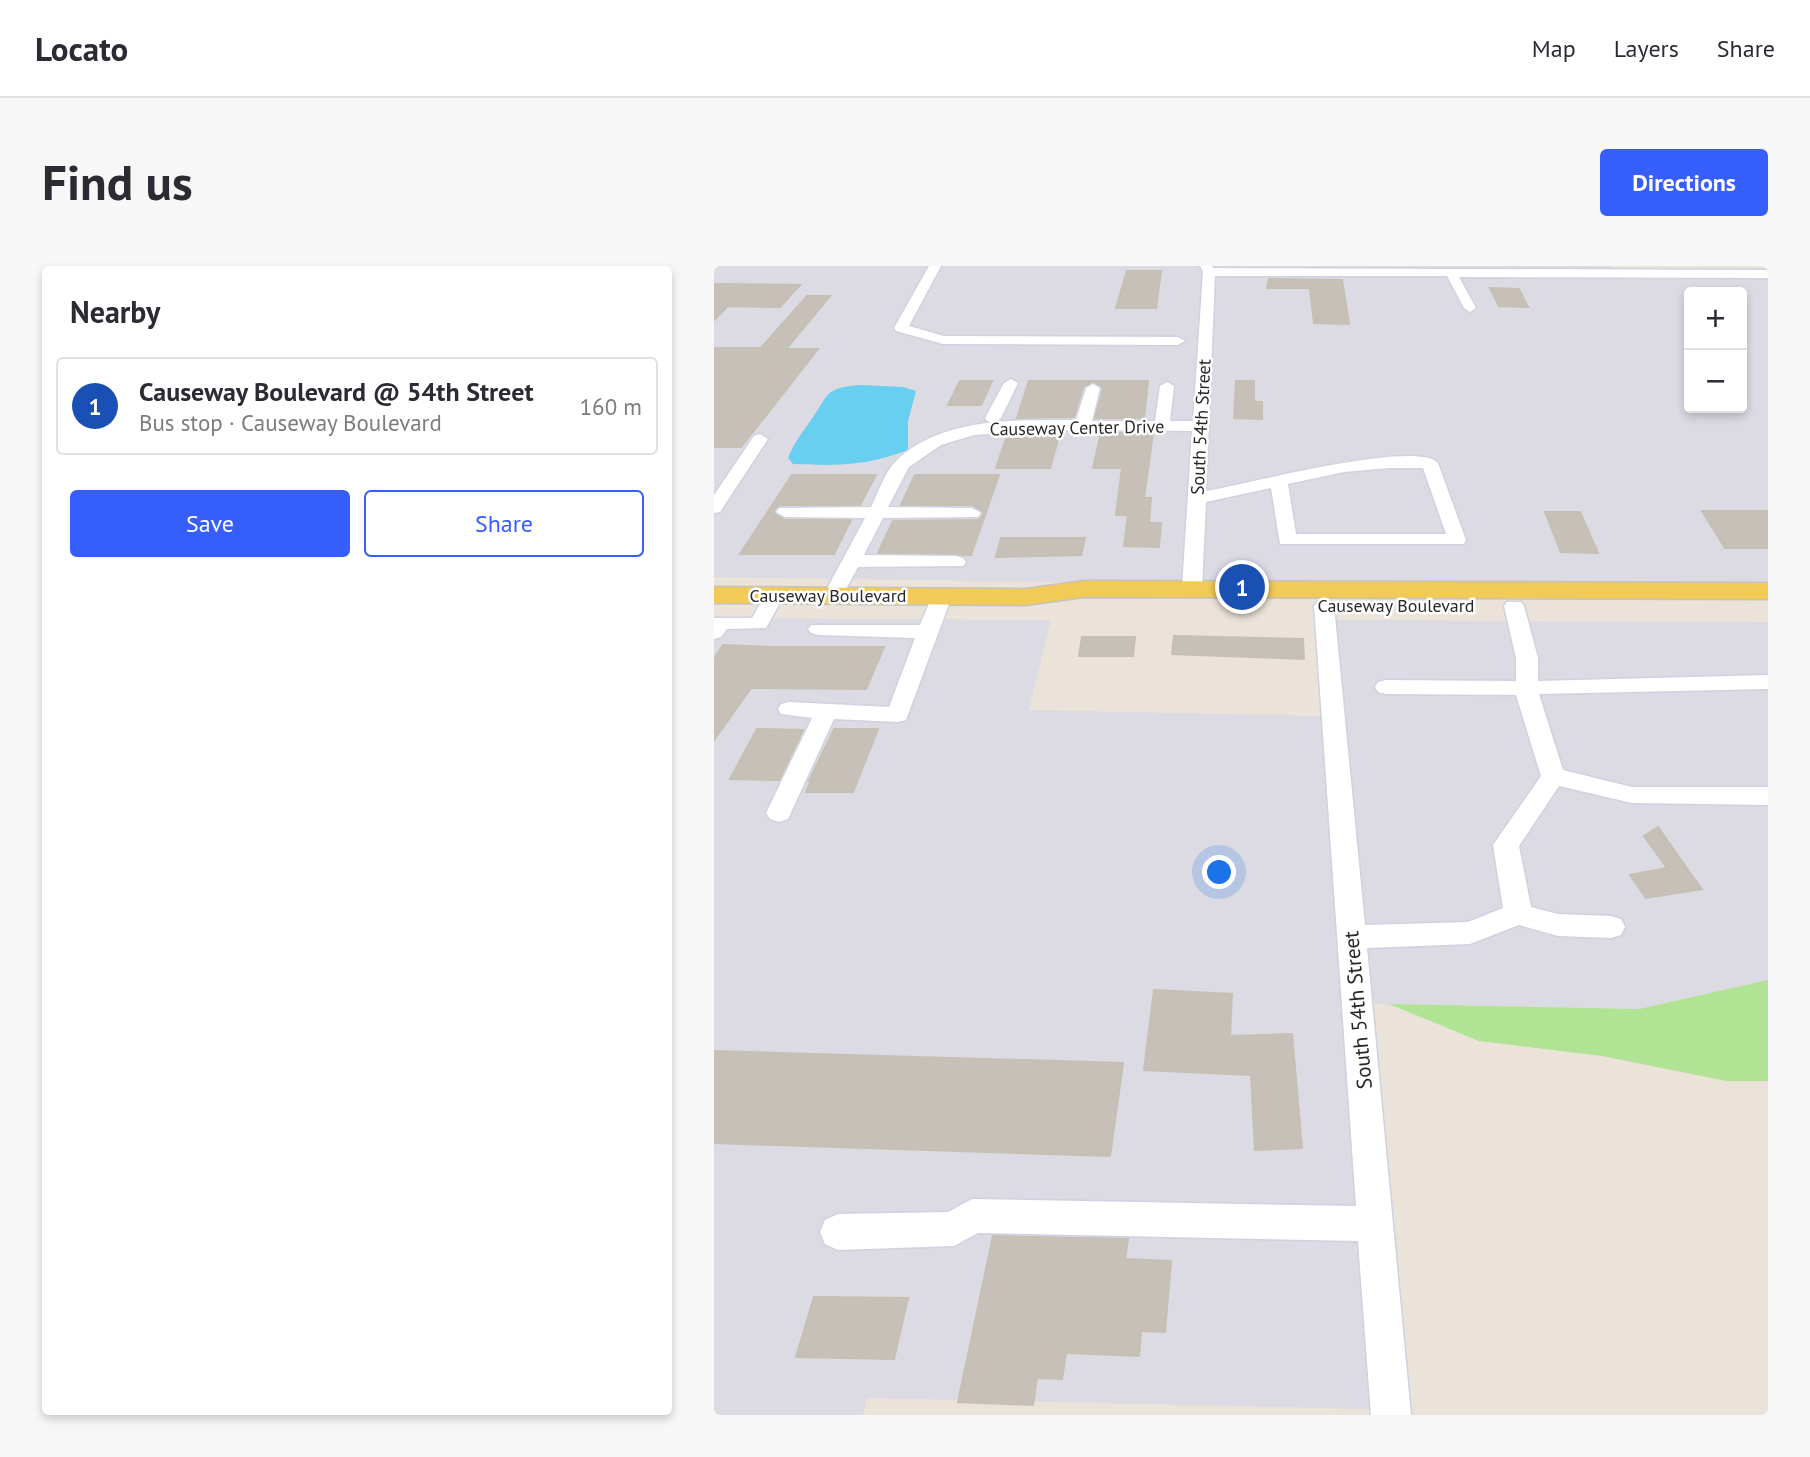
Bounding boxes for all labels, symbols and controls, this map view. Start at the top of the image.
text: Locato [35,27,128,70]
text: Map [1532,33,1576,64]
text: Layers [1614,33,1679,64]
text: Share [1717,33,1775,64]
button: Directions [1600,149,1768,216]
text: Find us [42,150,193,214]
map controls [1684,287,1747,413]
button: + [1684,287,1747,350]
text: Nearby [70,292,160,331]
button: − [1684,350,1747,413]
street label: South 54th Street [1185,358,1216,495]
text: Causeway Boulevard @ 54th Street [139,375,533,408]
text: 1 [88,392,102,421]
text: 160 m [580,392,642,421]
text: Bus stop · Causeway Boulevard [139,408,442,437]
street label: Causeway Center Drive [989,414,1165,441]
button: Save [70,490,350,557]
button: Share [364,490,644,557]
pin: 1 [1219,561,1265,613]
street label: Causeway Boulevard [749,584,907,607]
street label: Causeway Boulevard [1317,594,1475,617]
your location [1202,855,1236,889]
street label: South 54th Street [1337,930,1378,1090]

